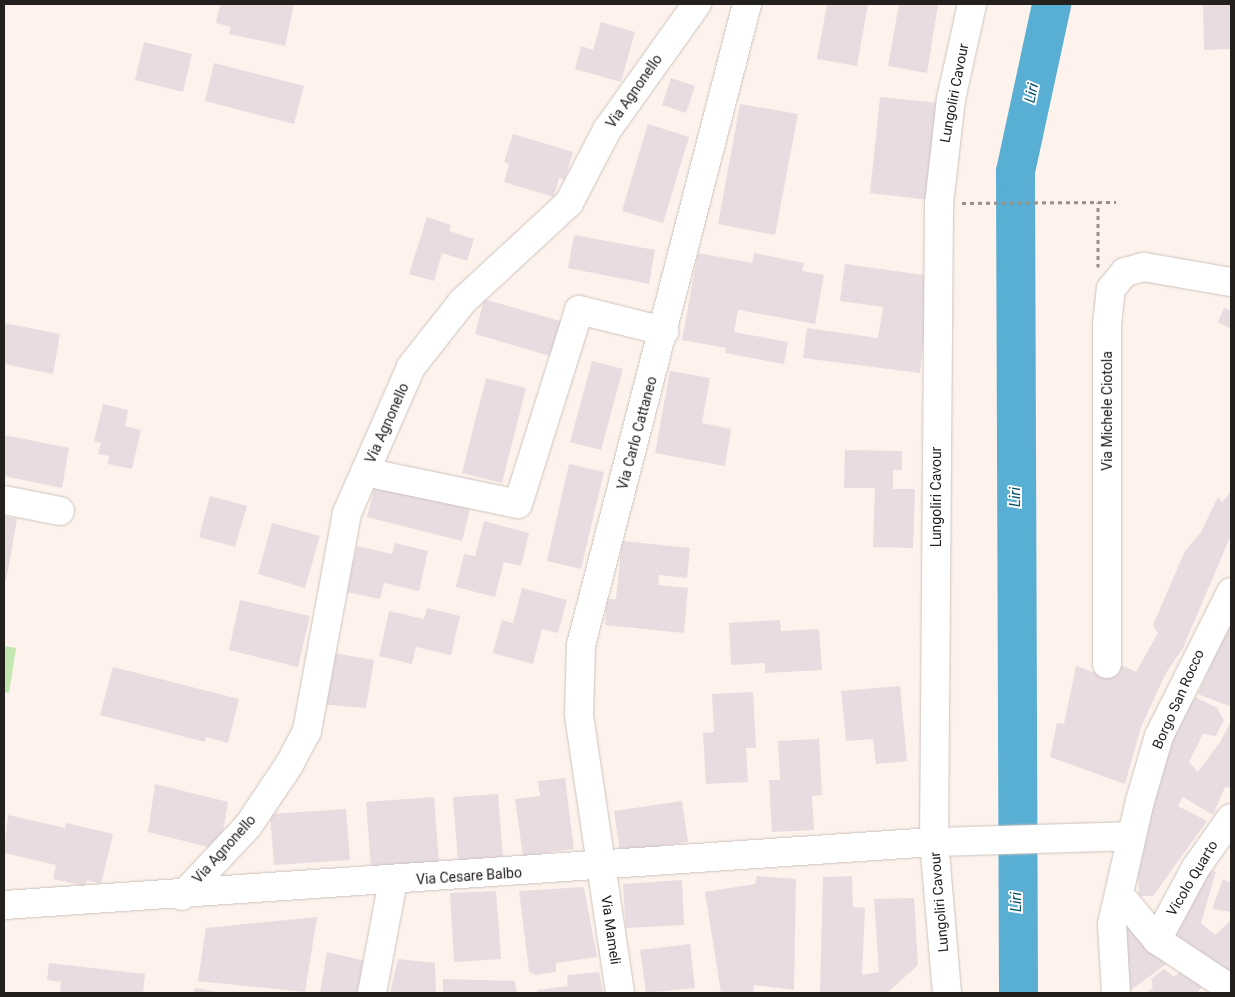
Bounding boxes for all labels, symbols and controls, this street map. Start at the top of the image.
street label: Lungoliri Cavour [936,42,972,144]
street label: Via Agnonello [602,51,666,131]
water label: Liri [1021,81,1043,105]
street label: Via Michele Ciotola [1099,351,1115,471]
street label: Via Carlo Cattaneo [614,375,660,491]
street label: Via Agnonello [362,380,412,466]
street label: Lungoliri Cavour [928,447,944,547]
water label: Liri [1007,487,1025,507]
street label: Borgo San Rocco [1149,647,1207,751]
street label: Via Agnonello [189,811,259,887]
street label: Vicolo Quarto [1163,837,1221,919]
street label: Lungoliri Cavour [926,851,952,953]
street label: Via Cesare Balbo [416,864,522,888]
water label: Liri [1008,892,1026,912]
street label: Via Mameli [598,894,624,966]

